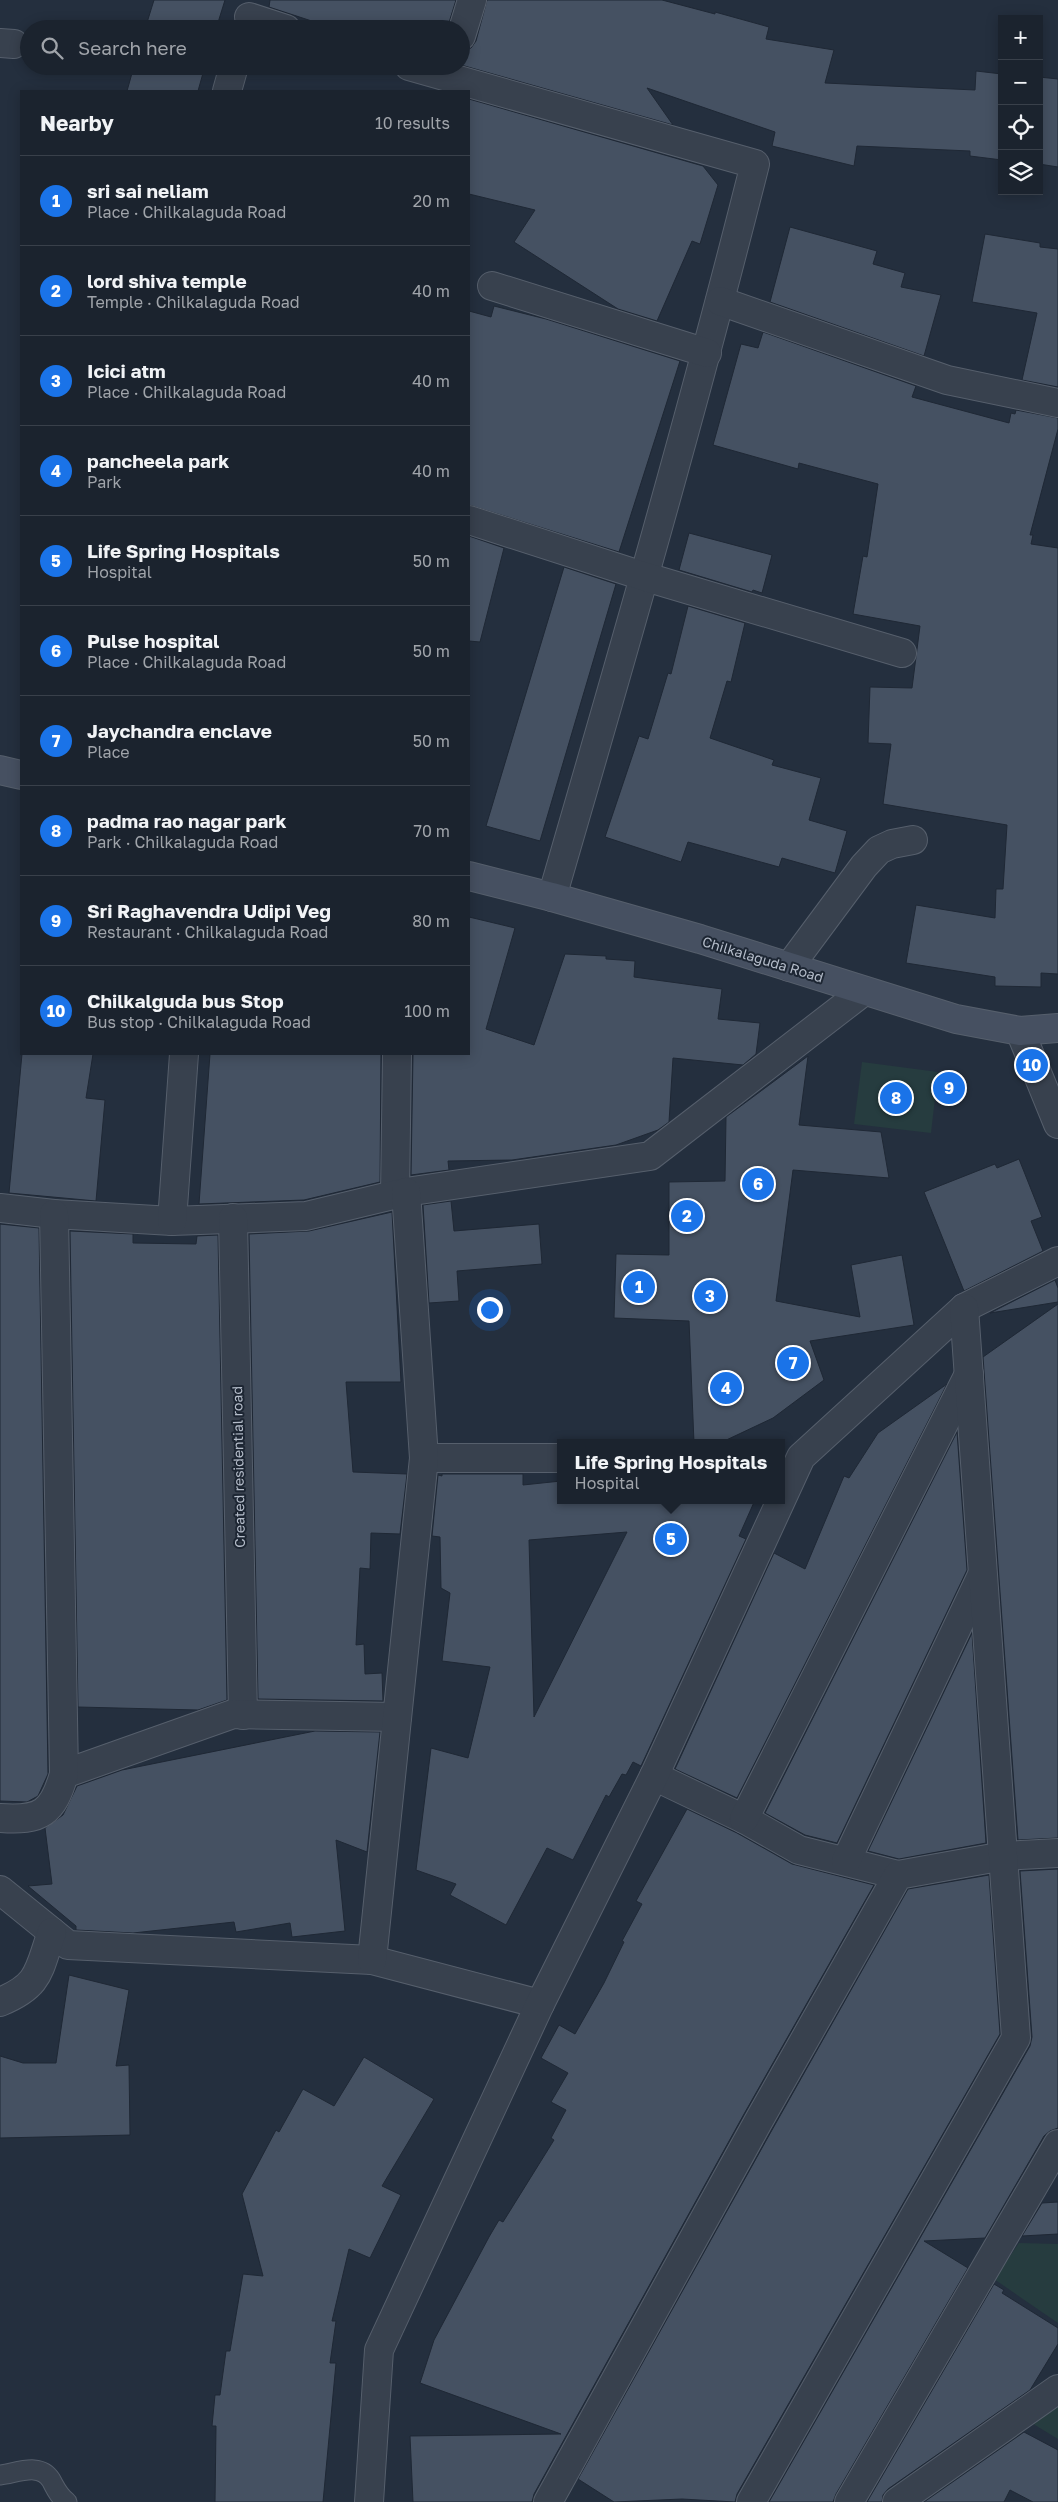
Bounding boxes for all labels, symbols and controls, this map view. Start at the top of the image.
map controls [998,15,1043,195]
button: + [998,15,1043,60]
search box [20,20,470,75]
icon: search [38,34,66,62]
text: Search here [78,36,187,59]
button: − [998,60,1043,105]
button: locate [998,105,1043,150]
text: Nearby [40,110,114,136]
text: 10 results [375,113,450,133]
button: layers [998,150,1043,195]
text: sri sai neliam [87,179,209,202]
text: 1 [52,191,60,211]
text: 20 m [413,191,450,211]
text: Place · Chilkalaguda Road [87,202,286,222]
text: lord shiva temple [87,269,247,292]
text: 2 [51,281,61,301]
text: 40 m [412,281,450,301]
text: Temple · Chilkalaguda Road [87,292,300,312]
text: Icici atm [87,359,166,382]
text: 3 [51,371,61,391]
text: 40 m [412,371,450,391]
text: Place · Chilkalaguda Road [87,382,286,402]
text: pancheela park [87,449,229,472]
text: 4 [51,461,61,481]
text: 40 m [412,461,450,481]
text: Park [87,472,122,492]
text: Life Spring Hospitals [87,539,280,562]
text: 5 [51,551,61,571]
text: 50 m [413,551,450,571]
text: Hospital [87,562,152,582]
text: Pulse hospital [87,629,219,652]
text: 6 [51,641,61,661]
text: 50 m [413,641,450,661]
text: Place · Chilkalaguda Road [87,652,286,672]
text: Jaychandra enclave [87,719,272,742]
text: 7 [52,731,60,751]
text: 50 m [413,731,450,751]
text: Place [87,742,130,762]
text: padma rao nagar park [87,809,287,832]
text: 8 [51,821,61,841]
text: 70 m [413,821,450,841]
text: Park · Chilkalaguda Road [87,832,278,852]
text: Sri Raghavendra Udipi Veg [87,899,331,922]
text: 9 [51,911,61,931]
text: 80 m [412,911,450,931]
text: Restaurant · Chilkalaguda Road [87,922,328,942]
street label: Chilkalaguda Road [700,932,826,986]
text: Chilkalguda bus Stop [87,989,284,1012]
text: 10 [47,1001,65,1021]
text: 100 m [404,1001,450,1021]
text: Bus stop · Chilkalaguda Road [87,1012,311,1032]
pin: 10 [1016,1046,1048,1084]
pin: 9 [933,1069,965,1107]
pin: 8 [880,1079,912,1117]
pin: 6 [742,1165,774,1203]
pin: 2 [671,1197,703,1235]
pin: 1 [623,1268,655,1306]
pin: 3 [694,1277,726,1315]
your location [477,1297,503,1323]
pin: 7 [777,1344,809,1382]
pin: 4 [710,1369,742,1407]
street label: Created residential road [228,1386,248,1548]
popup [557,1439,785,1504]
text: Life Spring Hospitals [575,1450,767,1473]
text: Hospital [575,1473,640,1493]
pin: 5 [655,1520,687,1558]

